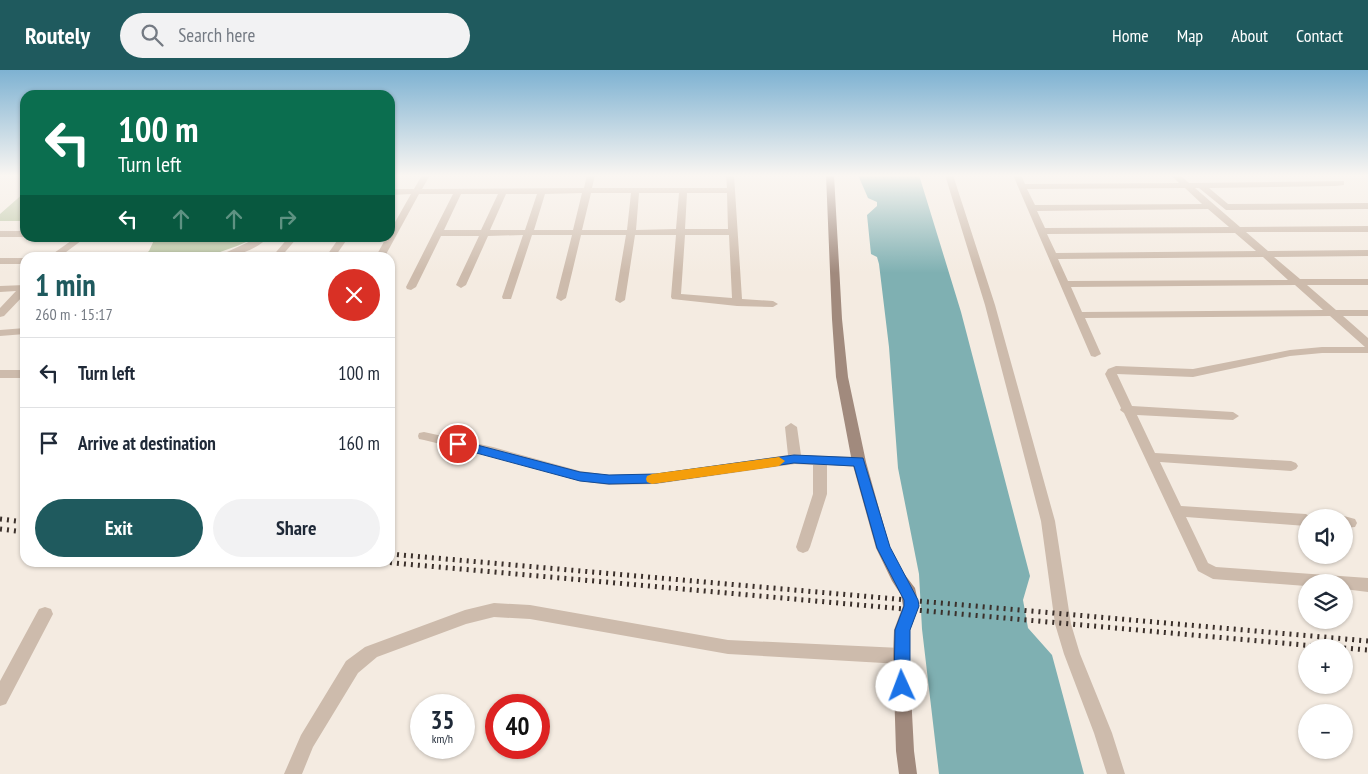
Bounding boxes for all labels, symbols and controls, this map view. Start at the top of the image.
search box [120,13,470,58]
text: Routely [25,20,90,51]
icon: search [138,21,166,49]
text: Search here [178,23,255,47]
text: Home [1112,24,1149,47]
text: Map [1177,24,1203,47]
text: About [1231,24,1268,47]
text: Contact [1296,24,1343,47]
text: 100 m [118,106,199,152]
icon: left [35,110,100,175]
text: Turn left [118,150,182,178]
icon: left [114,205,142,233]
icon: ahead [167,205,195,233]
icon: ahead [220,205,248,233]
icon: right [273,205,301,233]
text: 1 min [35,265,96,304]
button: close [328,269,380,321]
text: 260 m · 15:17 [35,304,113,324]
icon: left [35,359,63,387]
text: Turn left [78,361,135,385]
text: 100 m [338,361,380,385]
pin [437,423,479,465]
icon: arrive [35,429,63,457]
icon: arrive [444,430,472,458]
text: Arrive at destination [78,431,216,455]
text: 160 m [338,431,380,455]
button: Exit [35,499,203,557]
button: Share [213,499,380,557]
map controls [1298,509,1353,759]
button: sound [1298,509,1353,564]
button: layers [1298,574,1353,629]
button: + [1298,639,1353,694]
position arrow [875,659,927,711]
speed limit sign: 40 [485,694,550,759]
text: 35 [431,704,454,736]
button: − [1298,704,1353,759]
text: km/h [432,731,453,746]

